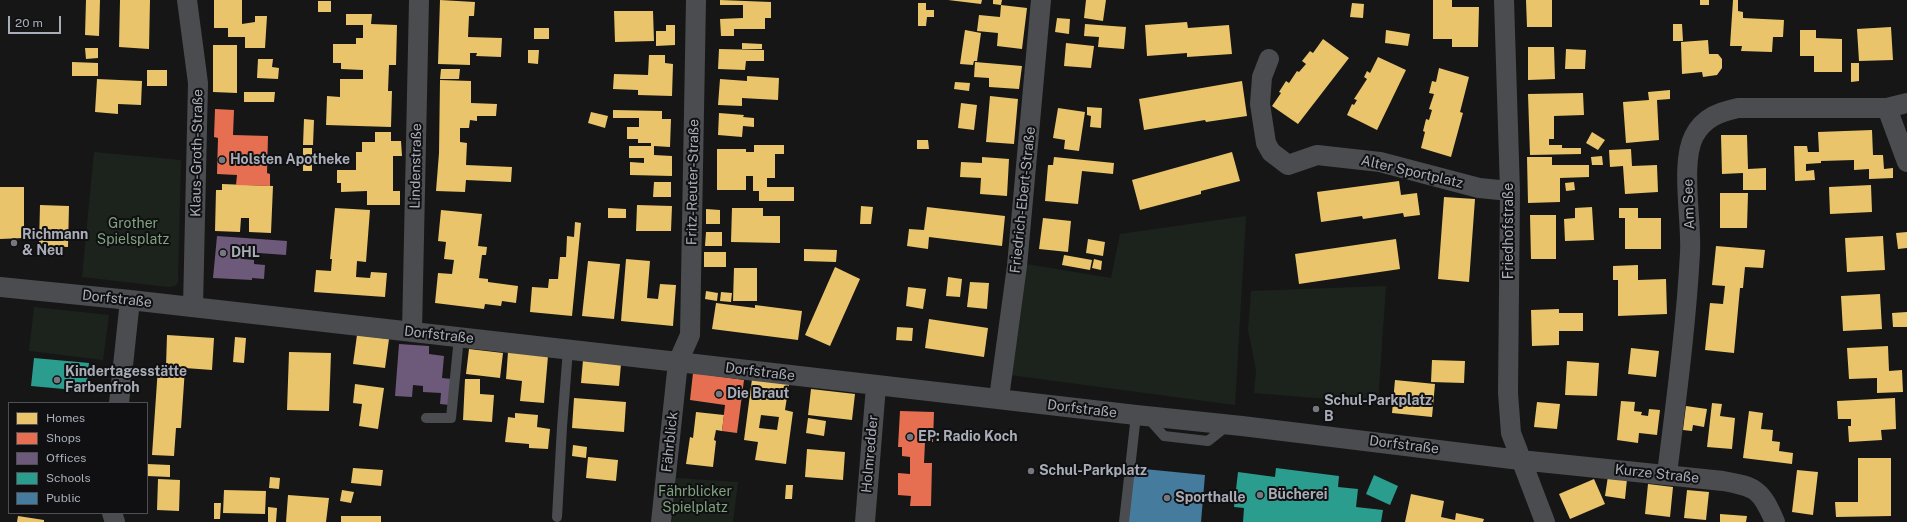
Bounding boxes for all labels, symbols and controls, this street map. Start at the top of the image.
scale bar [10,8,63,34]
text: 20 m [15,16,43,30]
street label: Klaus-Groth-Straße [187,89,207,217]
street label: Fritz-Reuter-Straße [684,119,702,245]
street label: Lindenstraße [407,123,425,209]
street label: Friedrich-Ebert-Straße [1007,126,1039,274]
place label: Holsten Apotheke [230,152,350,168]
street label: Alter Sportplatz [1359,152,1465,192]
marker: Holsten Apotheke [217,155,227,165]
street label: Am See [1680,178,1698,230]
street label: Friedhofstraße [1501,183,1517,279]
park label: Grother Spielsplatz [97,216,169,248]
place label: Richmann & Neu [22,227,88,260]
marker: Richmann & Neu [9,238,19,248]
place label: DHL [231,245,260,261]
marker: DHL [218,248,228,258]
street label: Dorfstraße [81,287,153,311]
street label: Dorfstraße [403,323,475,347]
street label: Dorfstraße [724,359,796,385]
place label: Kindertagesstätte Farbenfroh [65,364,187,396]
marker: Kindertagesstätte Farbenfroh [52,375,62,385]
place label: Die Braut [727,386,789,402]
marker: Die Braut [714,389,724,399]
place label: Schul-Parkplatz B [1324,393,1432,426]
street label: Dorfstraße [1046,396,1118,422]
legend [8,402,148,514]
marker: Schul-Parkplatz B [1311,404,1321,414]
text: Homes [46,411,85,425]
street label: Fährblick [658,411,682,473]
street label: Holmredder [858,414,882,494]
place label: EP: Radio Koch [918,429,1018,445]
text: Shops [46,431,81,445]
marker: EP: Radio Koch [905,432,915,442]
street label: Dorfstraße [1368,432,1440,458]
text: Offices [46,451,86,465]
street label: Kurze Straße [1614,461,1700,487]
place label: Schul-Parkplatz [1039,463,1147,479]
marker: Schul-Parkplatz [1026,466,1036,476]
text: Schools [46,471,91,485]
park label: Fährblicker Spielplatz [658,484,732,516]
place label: Bücherei [1268,487,1327,503]
place label: Sporthalle [1175,490,1246,506]
marker: Bücherei [1255,490,1265,500]
text: Public [46,491,81,505]
marker: Sporthalle [1162,493,1172,503]

